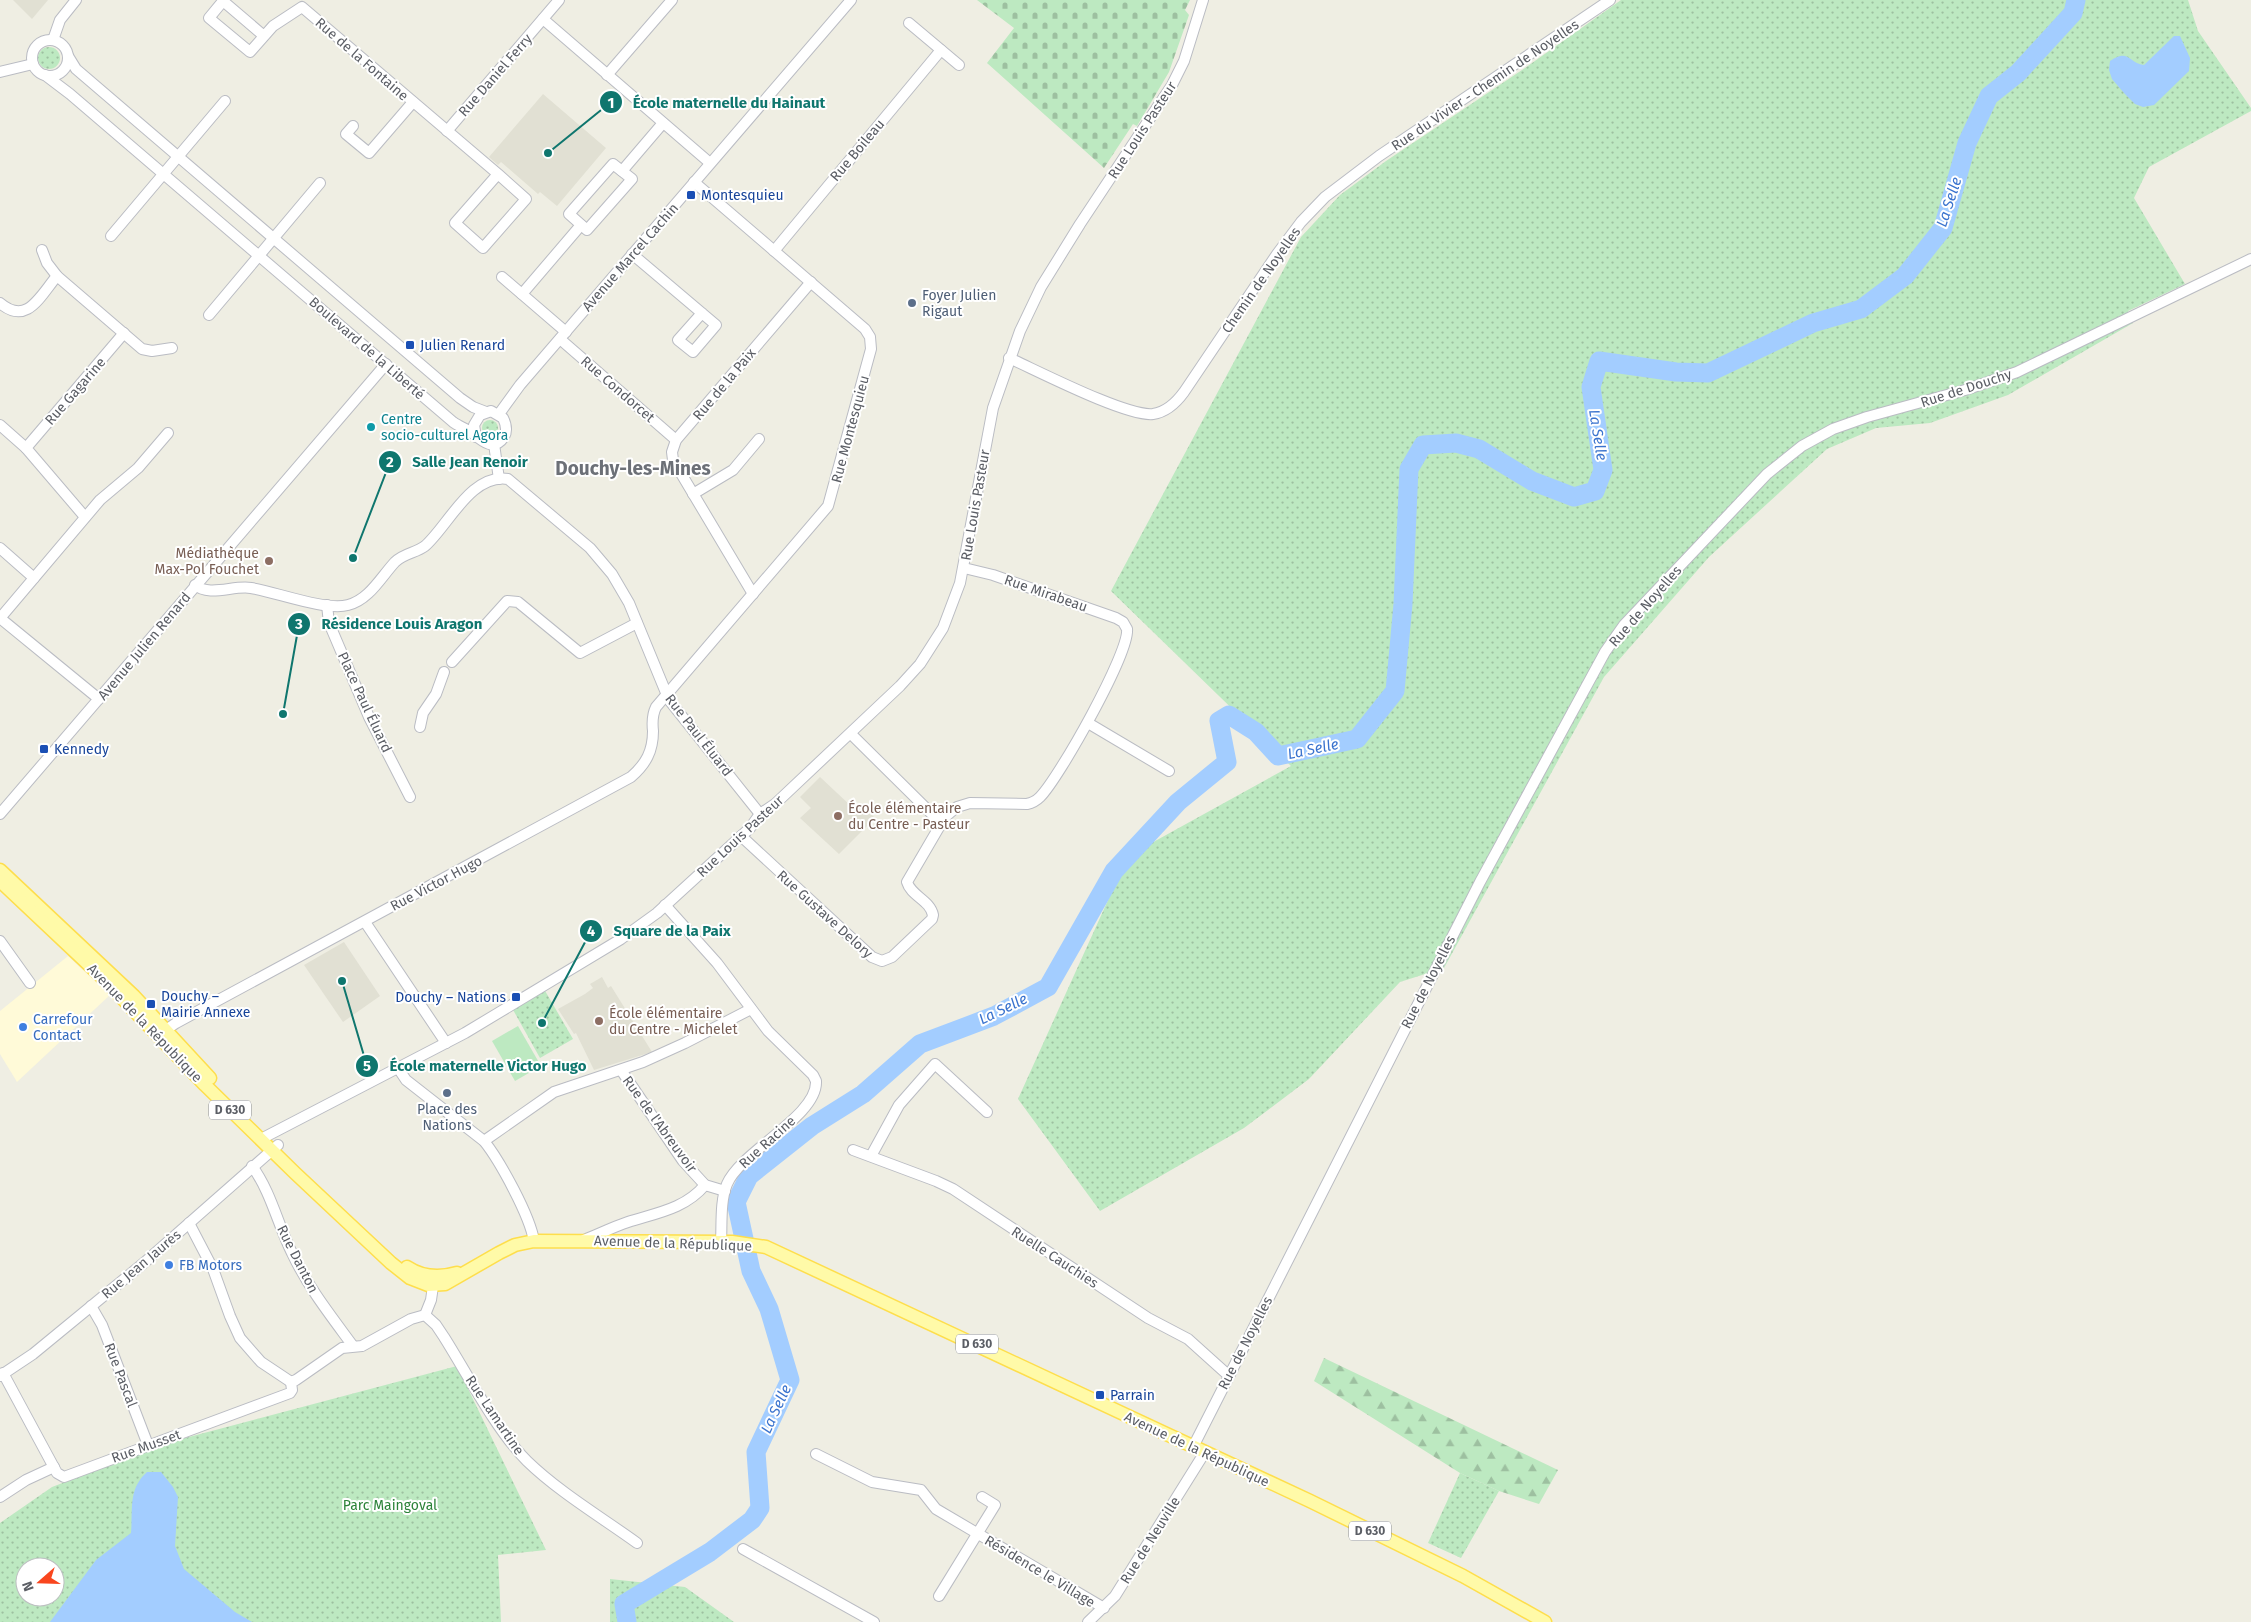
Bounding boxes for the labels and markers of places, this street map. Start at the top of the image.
callout: École maternelle du Hainaut [598,87,836,117]
place label: Montesquieu [701,187,784,204]
marker: Montesquieu [685,189,697,201]
place label: Foyer Julien Rigaut [922,287,996,320]
marker: Foyer Julien Rigaut [906,297,918,309]
place label: Julien Renard [420,337,505,354]
marker: Julien Renard [404,339,416,351]
place label: Centre socio-culturel Agora [381,411,508,444]
marker: Centre socio-culturel Agora [365,421,377,433]
callout: Salle Jean Renoir [377,447,538,477]
place label: Médiathèque Max-Pol Fouchet [155,545,260,578]
marker: Médiathèque Max-Pol Fouchet [263,555,275,567]
callout: Résidence Louis Aragon [287,609,493,639]
place label: Kennedy [54,741,109,758]
marker: Kennedy [38,743,50,755]
place label: École élémentaire du Centre - Pasteur [848,799,970,833]
marker: École élémentaire du Centre - Pasteur [832,810,844,822]
callout: Square de la Paix [579,916,741,946]
place label: Douchy – Mairie Annexe [161,988,250,1021]
place label: Douchy – Nations [395,989,506,1006]
marker: Douchy – Nations [510,991,522,1003]
marker: Douchy – Mairie Annexe [145,998,157,1010]
place label: École élémentaire du Centre - Michelet [609,1004,738,1038]
place label: Carrefour Contact [33,1011,93,1044]
marker: École élémentaire du Centre - Michelet [593,1015,605,1027]
marker: Carrefour Contact [17,1021,29,1033]
callout: École maternelle Victor Hugo [354,1051,596,1081]
marker: Place des Nations [441,1087,453,1099]
place label: Place des Nations [417,1101,477,1134]
place label: FB Motors [179,1257,242,1274]
marker: FB Motors [163,1259,175,1271]
place label: Parrain [1110,1387,1155,1404]
marker: Parrain [1094,1389,1106,1401]

